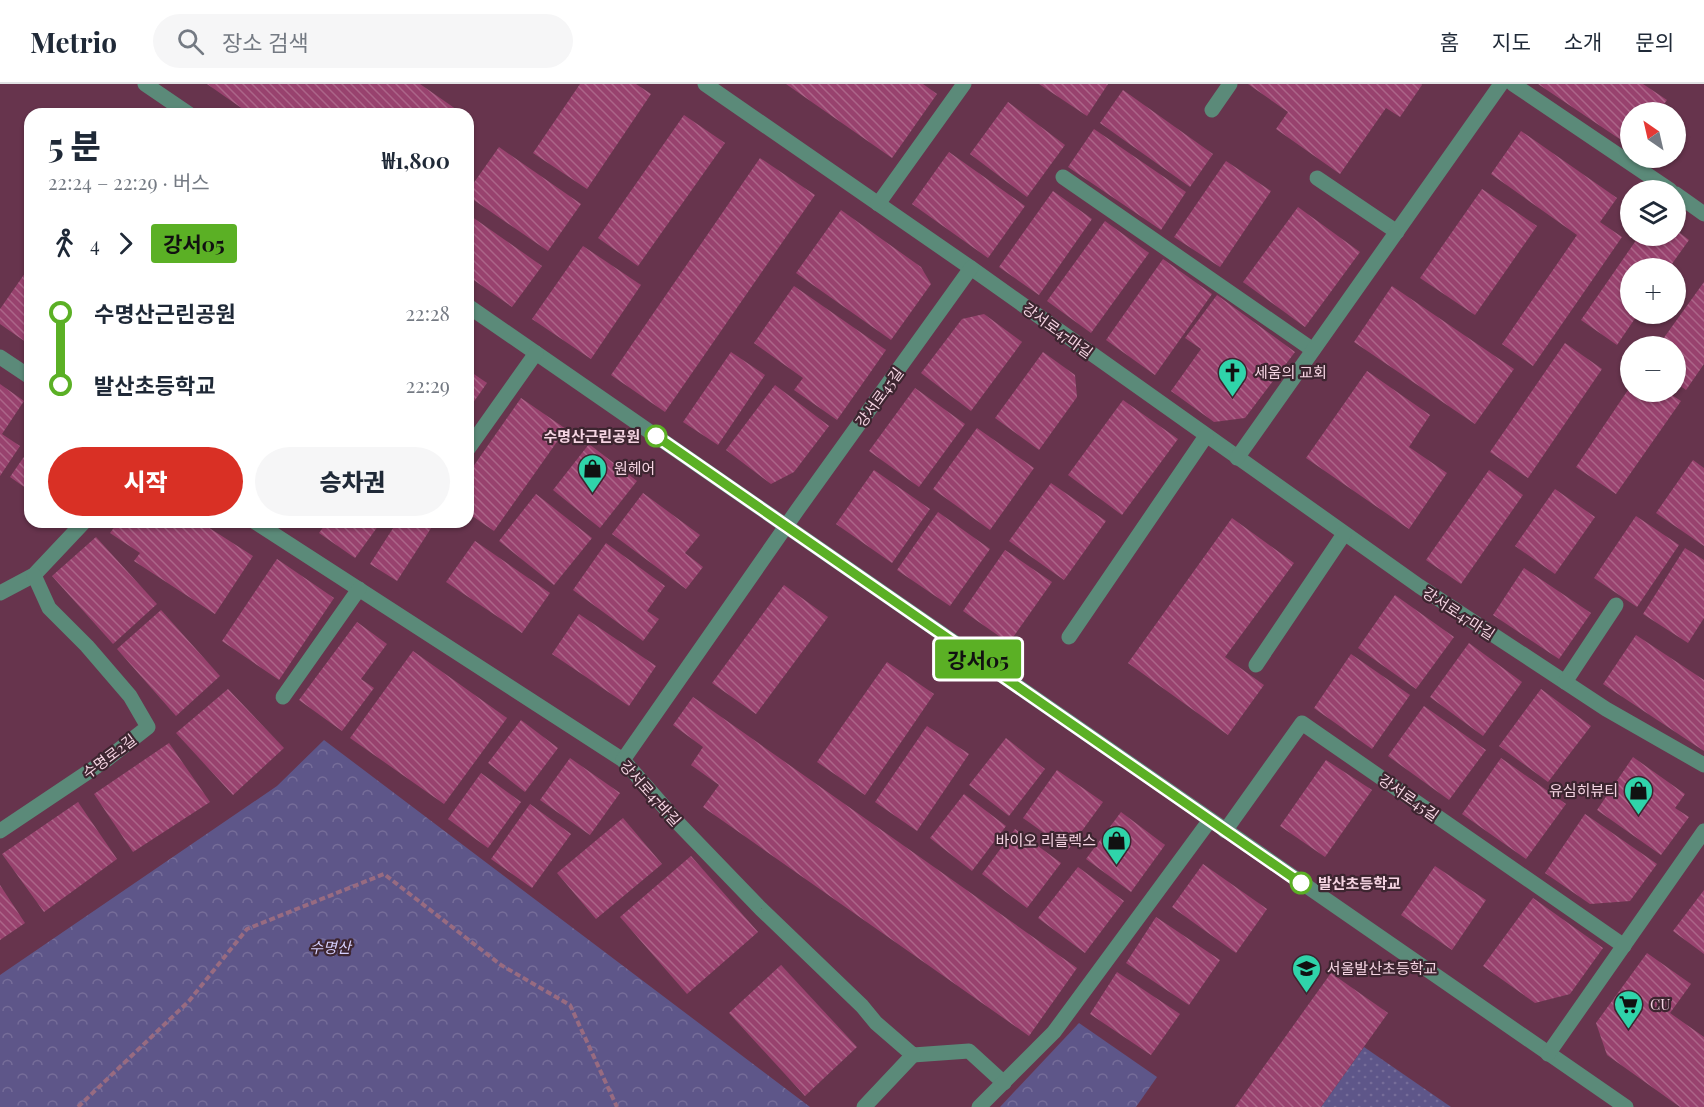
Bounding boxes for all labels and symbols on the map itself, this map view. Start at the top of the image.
north arrow [1620,102,1686,168]
street label: 강서로47마길 [1019,298,1097,362]
church icon: 세움의 교회 [1217,356,1249,398]
place label: 세움의 교회 [1254,362,1327,382]
street label: 강서로45길 [851,363,907,431]
marker: 수명산근린공원 [645,425,667,447]
place label: 수명산근린공원 [543,426,640,446]
shop icon: 원헤어 [577,452,609,494]
place label: 원헤어 [614,458,655,478]
street label: 강서로47마길 [1419,582,1499,644]
line badge: 강서05 [936,640,1020,678]
street label: 수명로2길 [78,729,140,783]
street label: 강서로47바길 [616,756,686,830]
street label: 강서로45길 [1375,769,1443,825]
shop icon: 유심히뷰티 [1623,774,1655,816]
place label: 유심히뷰티 [1549,780,1618,800]
shop icon: 바이오 리플렉스 [1101,824,1133,866]
place label: 바이오 리플렉스 [996,830,1096,850]
marker: 발산초등학교 [1290,872,1312,894]
place label: 발산초등학교 [1318,873,1401,893]
park label: 수명산 [309,937,353,957]
school or university icon: 서울발산초등학교 [1290,952,1322,994]
place label: 서울발산초등학교 [1327,958,1437,978]
supermarket icon: CU [1613,988,1645,1030]
place label: CU [1650,994,1671,1014]

